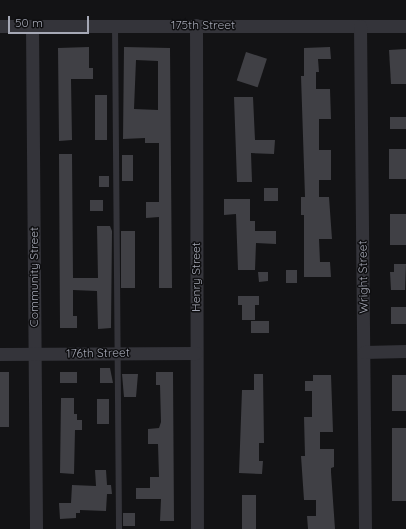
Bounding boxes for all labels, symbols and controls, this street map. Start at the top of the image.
scale bar [10,8,91,34]
text: 50 m [15,15,43,30]
street label: 175th Street [171,18,235,32]
street label: Community Street [27,227,41,327]
street label: Wright Street [355,240,371,314]
street label: Henry Street [189,242,203,312]
street label: 176th Street [66,345,130,361]

